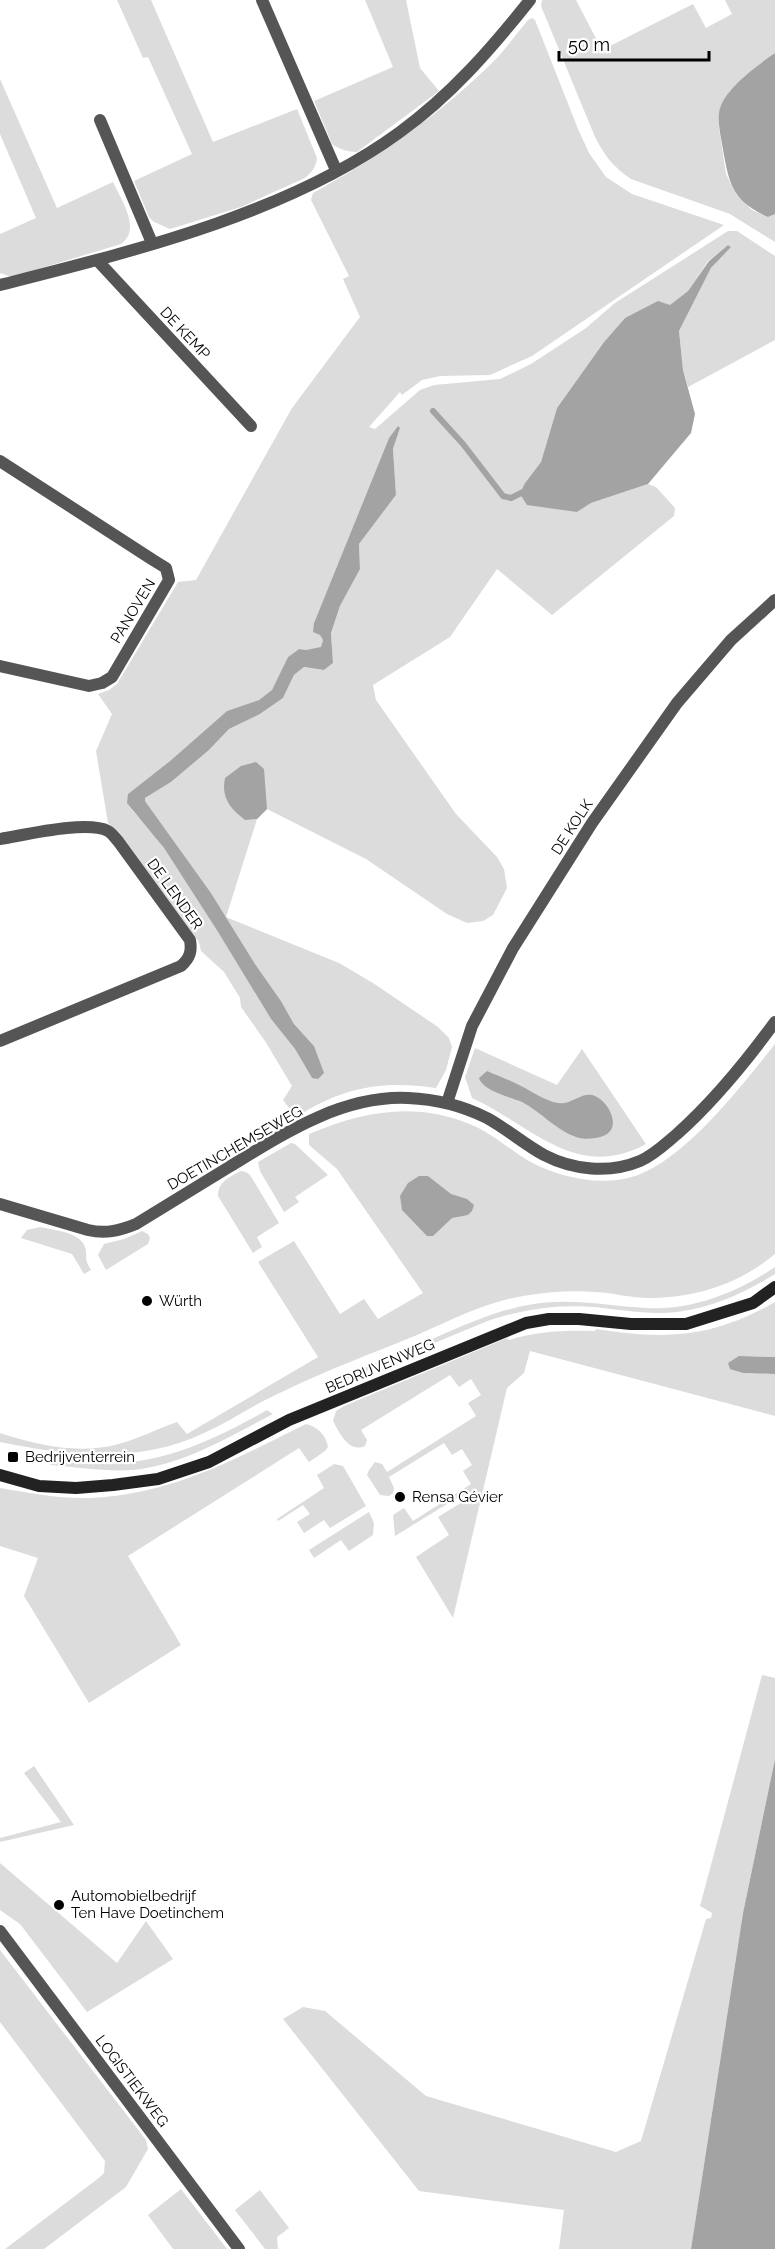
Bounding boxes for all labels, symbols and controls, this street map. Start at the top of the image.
scale bar [559,24,709,62]
text: 50 m [568,34,610,55]
street label: DE KEMP [156,303,214,363]
street label: PANOVEN [107,575,159,647]
street label: DE KOLK [547,796,597,858]
street label: DE LENDER [143,855,207,933]
street label: DOETINCHEMSEWEG [164,1102,306,1194]
place label: Würth [159,1292,202,1310]
marker: Würth [140,1294,154,1308]
street label: BEDRIJVENWEG [323,1335,437,1397]
place label: Bedrijventerrein [25,1448,135,1466]
marker: Bedrijventerrein [6,1450,20,1464]
place label: Rensa Gévier [412,1488,504,1506]
marker: Rensa Gévier [393,1490,407,1504]
place label: Automobielbedrijf Ten Have Doetinchem [71,1887,224,1922]
marker: Automobielbedrijf Ten Have Doetinchem [52,1898,66,1912]
street label: LOGISTIEKWEG [92,2032,172,2130]

